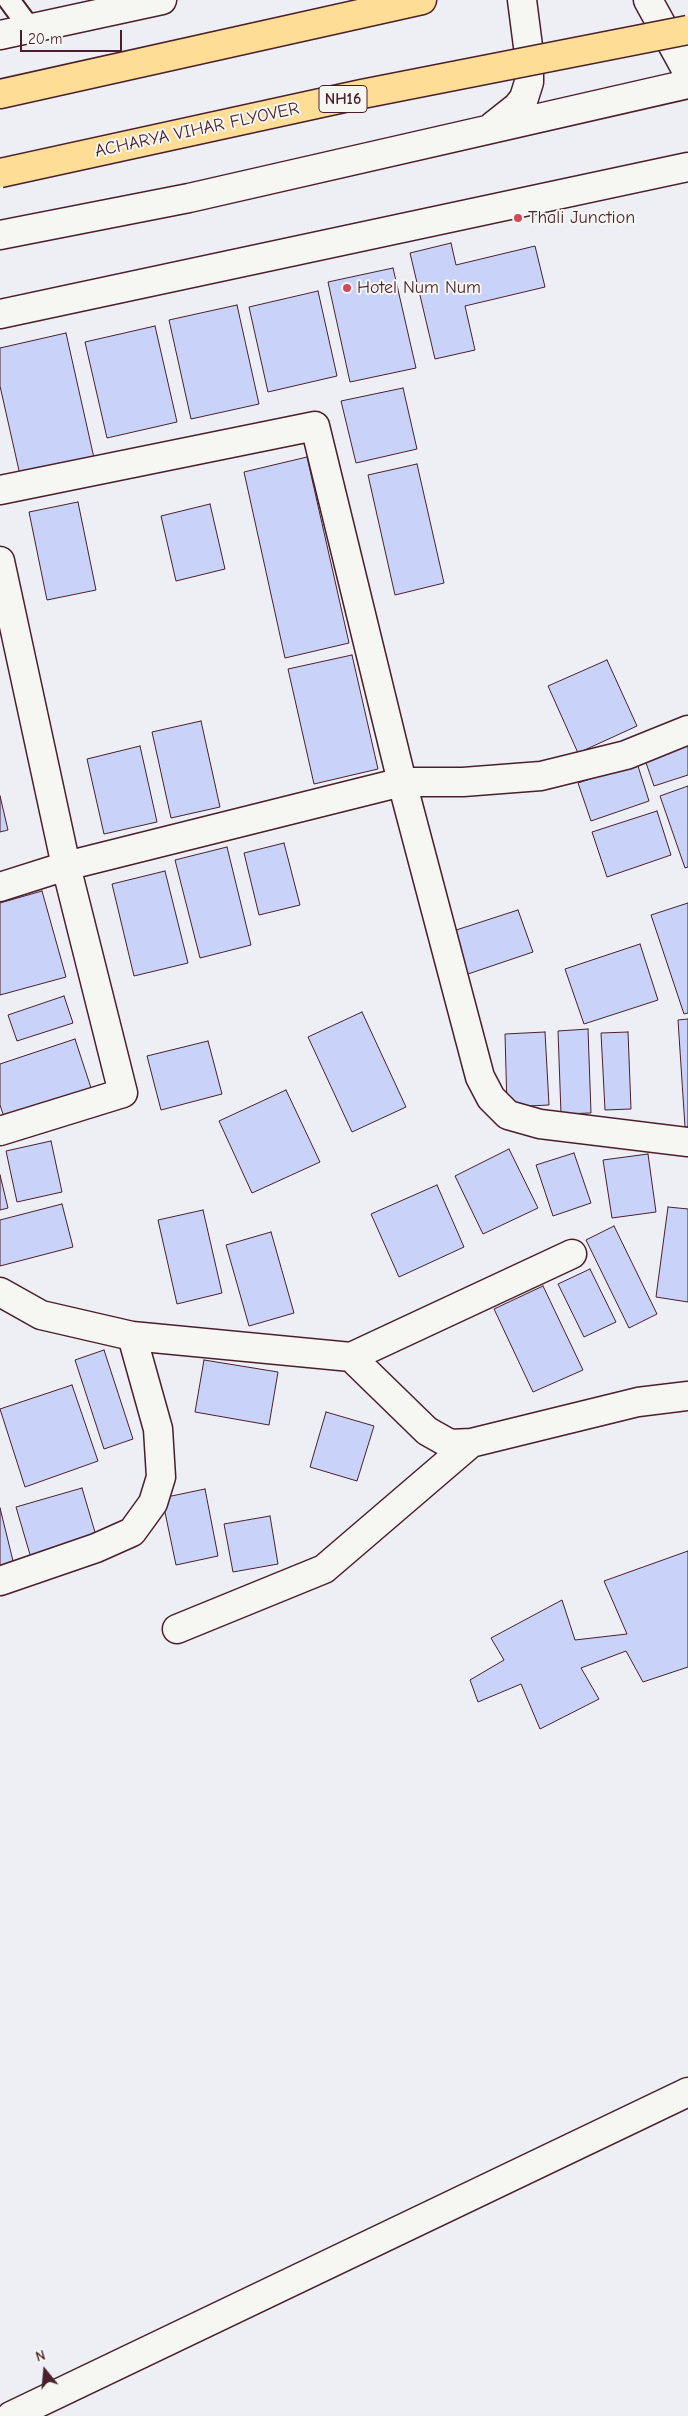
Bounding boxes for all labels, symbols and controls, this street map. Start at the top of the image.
scale bar [22,20,125,52]
text: 20 m [28,30,62,48]
road number: NH16 [319,86,367,112]
street label: ACHARYA VIHAR FLYOVER [93,98,301,162]
place label: Thali Junction [528,207,635,229]
marker: Thali Junction [512,212,524,224]
place label: Hotel Num Num [357,277,481,299]
marker: Hotel Num Num [341,282,353,294]
north arrow [20,2346,70,2396]
text: N [34,2347,47,2366]

